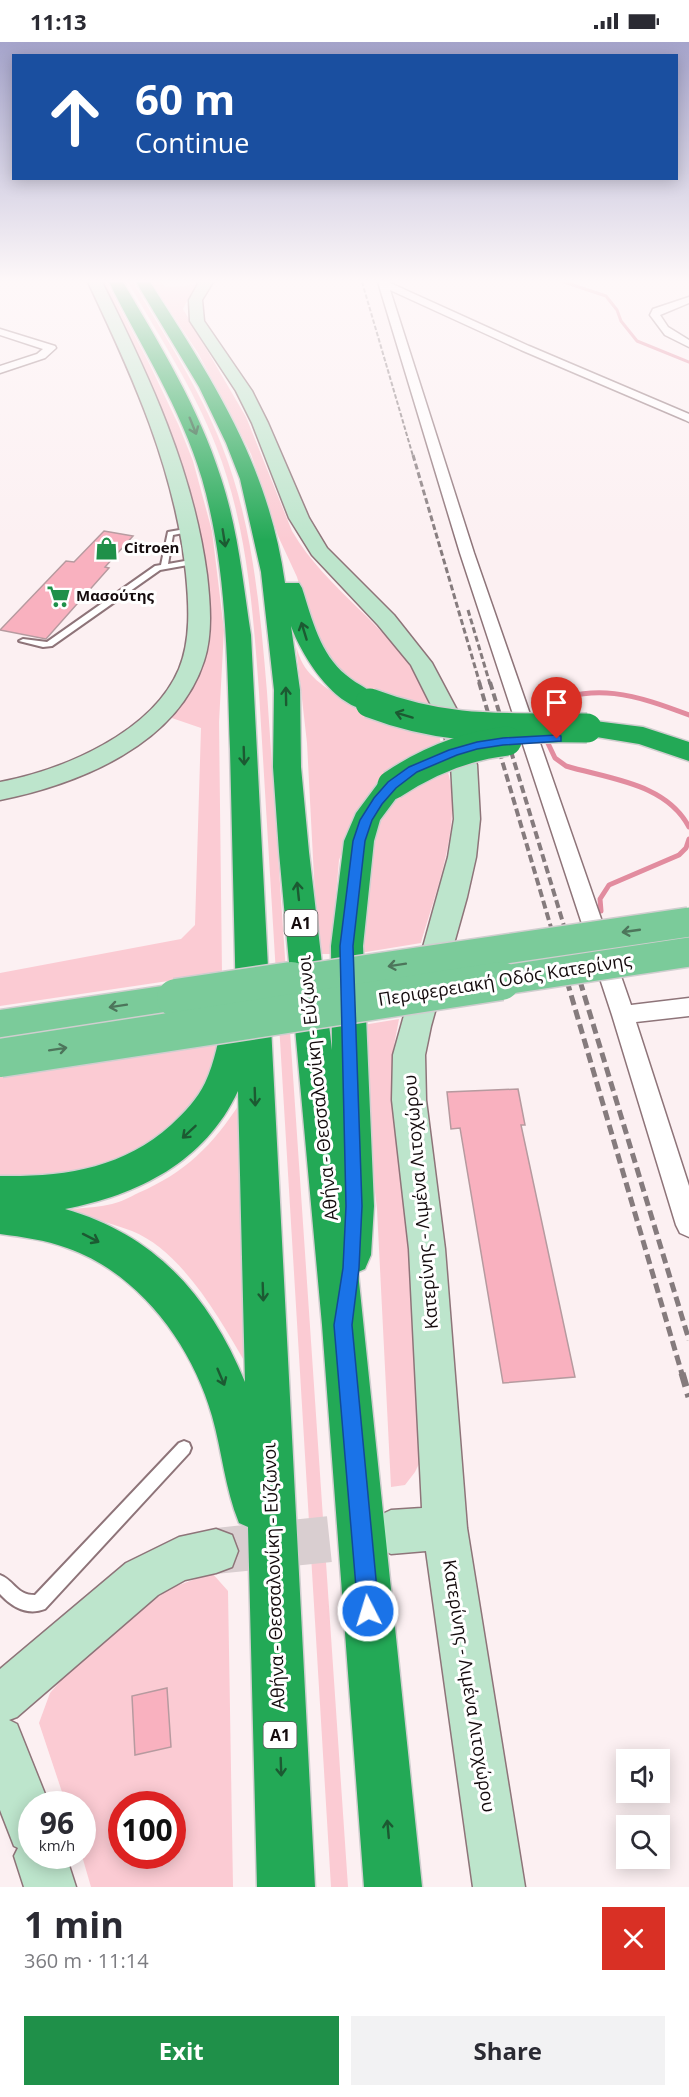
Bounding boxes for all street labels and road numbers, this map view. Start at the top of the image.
road number: Α1 [284,910,318,936]
street label: Περιφερειακή Οδός Κατερίνης [376,947,634,1011]
street label: Αθήνα - Θεσσαλονίκη - Εύζωνοι [291,954,343,1222]
street label: Κατερίνης - Λιμένα Λιτοχώρου [397,1074,443,1330]
street label: Αθήνα - Θεσσαλονίκη - Εύζωνοι [256,1442,290,1710]
street label: Κατερίνης - Λιμένα Λιτοχώρου [438,1558,502,1814]
road number: Α1 [264,1722,296,1748]

